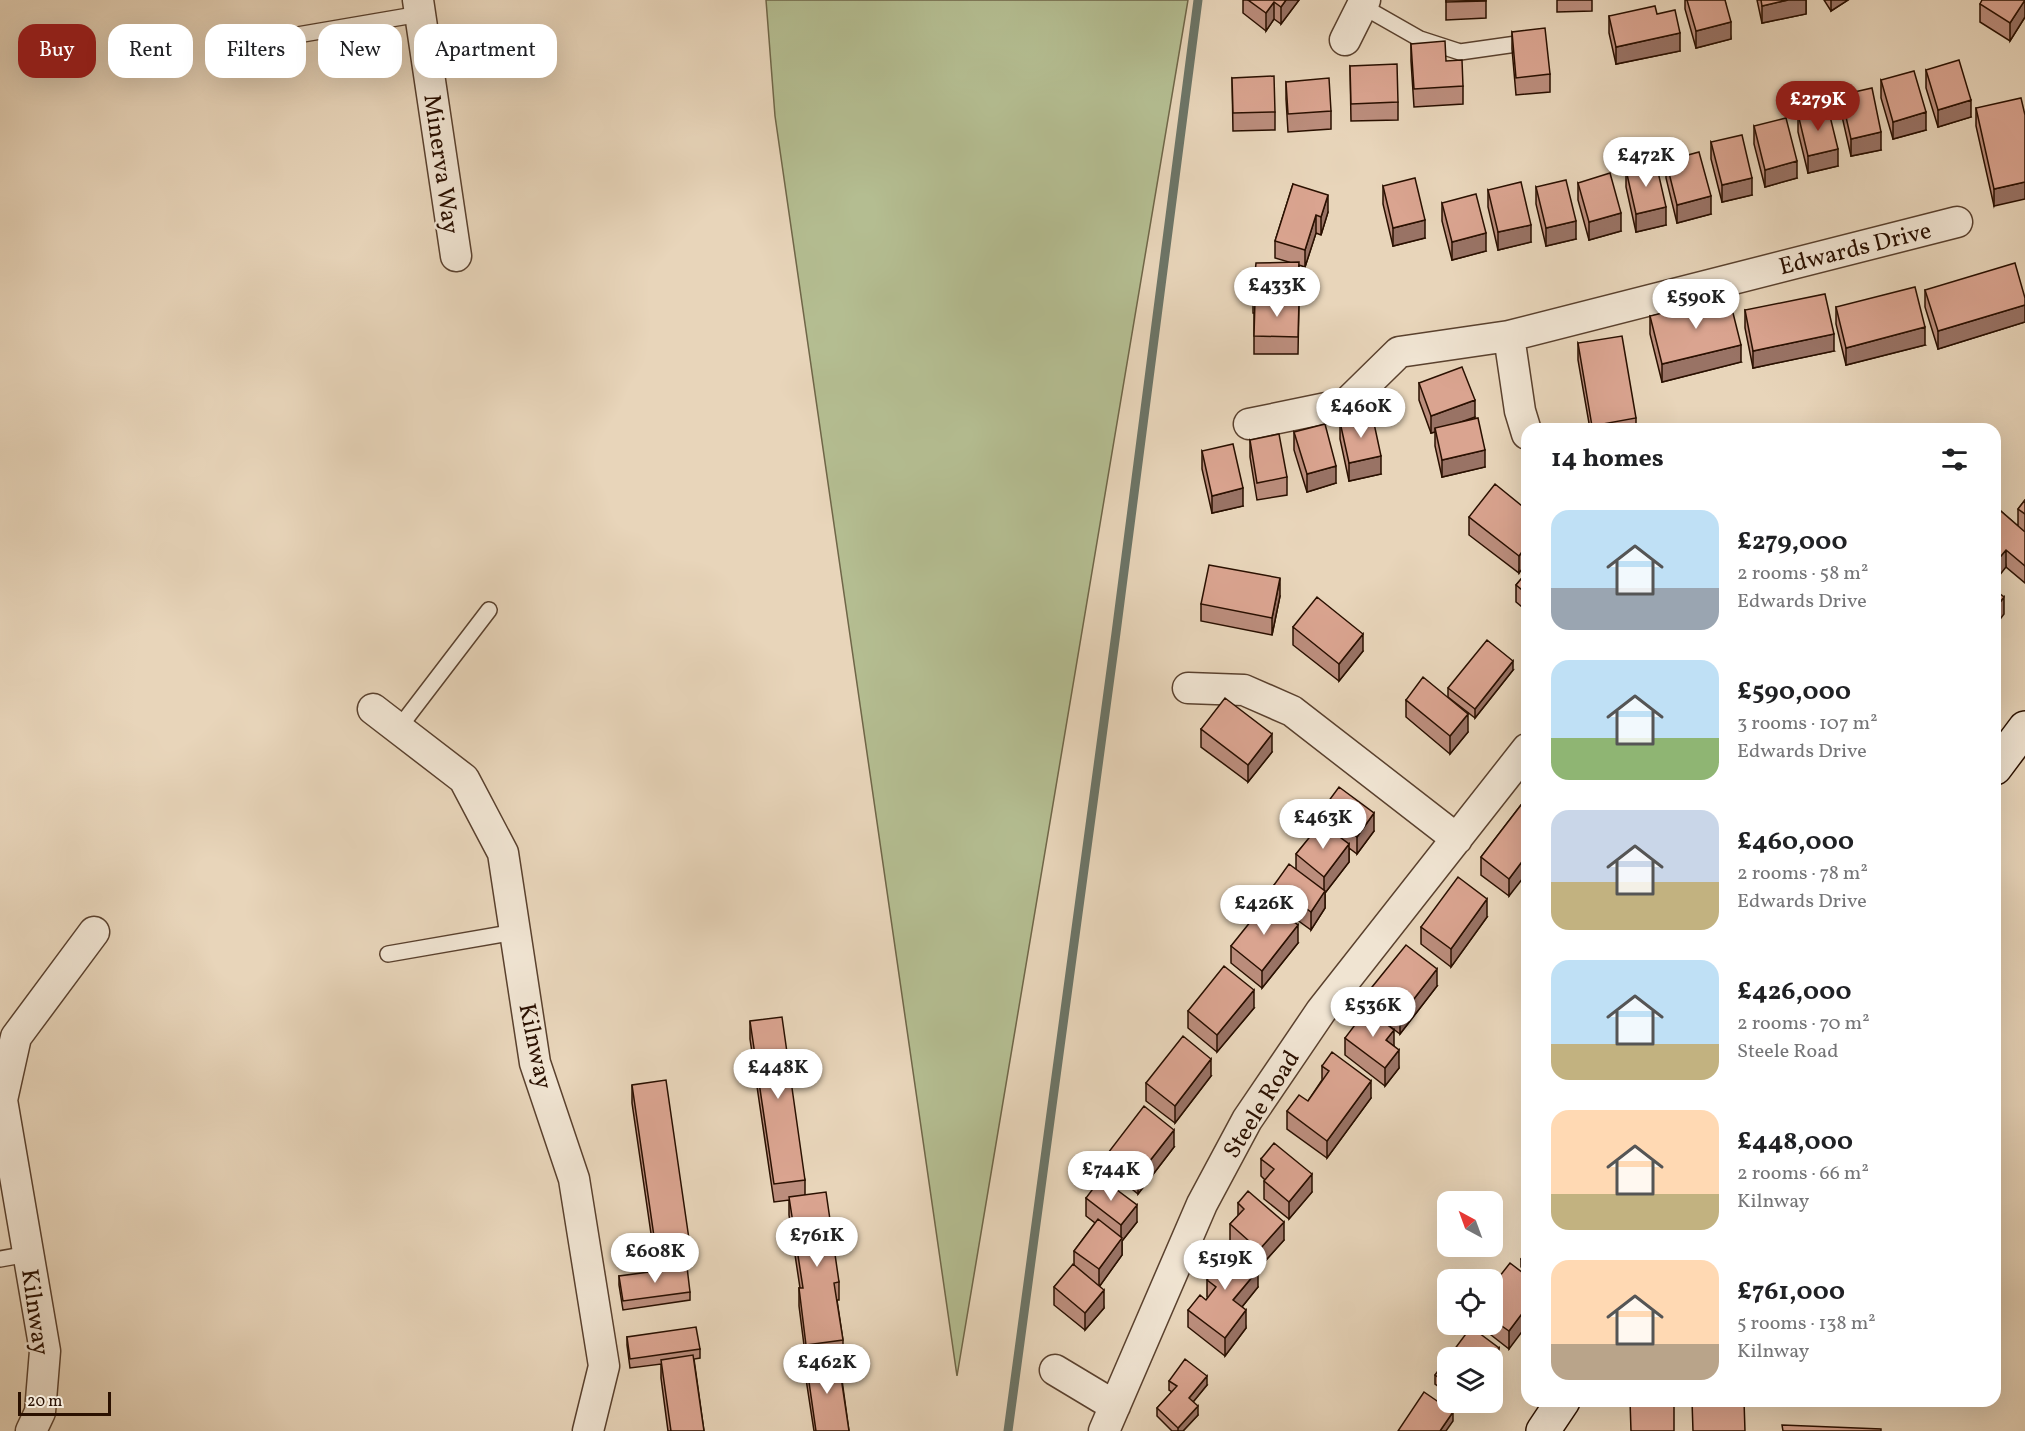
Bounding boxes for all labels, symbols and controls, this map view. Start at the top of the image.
chip: Buy [18,24,96,78]
chip: Rent [108,24,193,78]
chip: Filters [205,24,306,78]
chip: New [318,24,402,78]
chip: Apartment [414,24,557,78]
pin: £279K [1776,81,1860,132]
text: £279K [1790,86,1846,114]
street label: Minerva Way [413,92,467,236]
pin: £472K [1604,137,1688,188]
text: £472K [1617,142,1675,170]
street label: Edwards Drive [1776,215,1935,285]
pin: £433K [1235,267,1319,318]
text: £433K [1248,272,1306,300]
pin: £590K [1654,279,1738,330]
text: £590K [1666,284,1726,312]
pin: £460K [1319,388,1403,439]
text: £460K [1330,393,1392,421]
text: 14 homes [1551,441,1664,477]
icon: filters [1938,443,1971,476]
text: £279,000 [1737,524,1848,560]
icon: home [1599,534,1671,606]
text: 2 rooms · 58 m² [1737,560,1868,588]
text: Edwards Drive [1737,588,1867,616]
text: £590,000 [1737,674,1851,710]
icon: home [1599,684,1671,756]
text: 3 rooms · 107 m² [1737,710,1878,738]
text: Edwards Drive [1737,738,1867,766]
pin: £463K [1281,799,1365,850]
text: £463K [1293,804,1353,832]
text: £460,000 [1737,824,1854,860]
icon: home [1599,834,1671,906]
text: 2 rooms · 78 m² [1737,860,1868,888]
pin: £426K [1222,885,1306,936]
text: Edwards Drive [1737,888,1867,916]
text: £426K [1234,890,1294,918]
text: £426,000 [1737,974,1852,1010]
icon: home [1599,984,1671,1056]
pin: £536K [1331,987,1415,1038]
text: £536K [1345,992,1401,1020]
street label: Kilnway [508,1000,560,1092]
text: 2 rooms · 70 m² [1737,1010,1870,1038]
text: Steele Road [1737,1038,1838,1066]
street label: Steele Road [1216,1044,1309,1166]
pin: £448K [736,1049,820,1100]
text: £448K [748,1054,809,1082]
text: £448,000 [1737,1124,1853,1160]
icon: home [1599,1134,1671,1206]
pin: £744K [1069,1151,1153,1202]
text: £744K [1082,1156,1140,1184]
text: 2 rooms · 66 m² [1737,1160,1869,1188]
text: Kilnway [1737,1188,1809,1216]
north arrow [1437,1191,1503,1257]
map controls [1437,1191,1503,1413]
pin: £761K [775,1217,859,1268]
text: £761K [790,1222,844,1250]
pin: £608K [613,1233,697,1284]
text: £608K [625,1238,685,1266]
pin: £519K [1183,1240,1267,1291]
text: £519K [1198,1245,1252,1273]
street label: Kilnway [11,1267,57,1358]
button: locate [1437,1269,1503,1335]
text: £761,000 [1737,1274,1845,1310]
icon: home [1599,1284,1671,1356]
text: 5 rooms · 138 m² [1737,1310,1876,1338]
text: Kilnway [1737,1338,1809,1366]
pin: £462K [785,1344,869,1395]
button: layers [1437,1347,1503,1413]
text: £462K [797,1349,857,1377]
scale bar [18,1389,111,1416]
text: 20 m [27,1391,62,1413]

